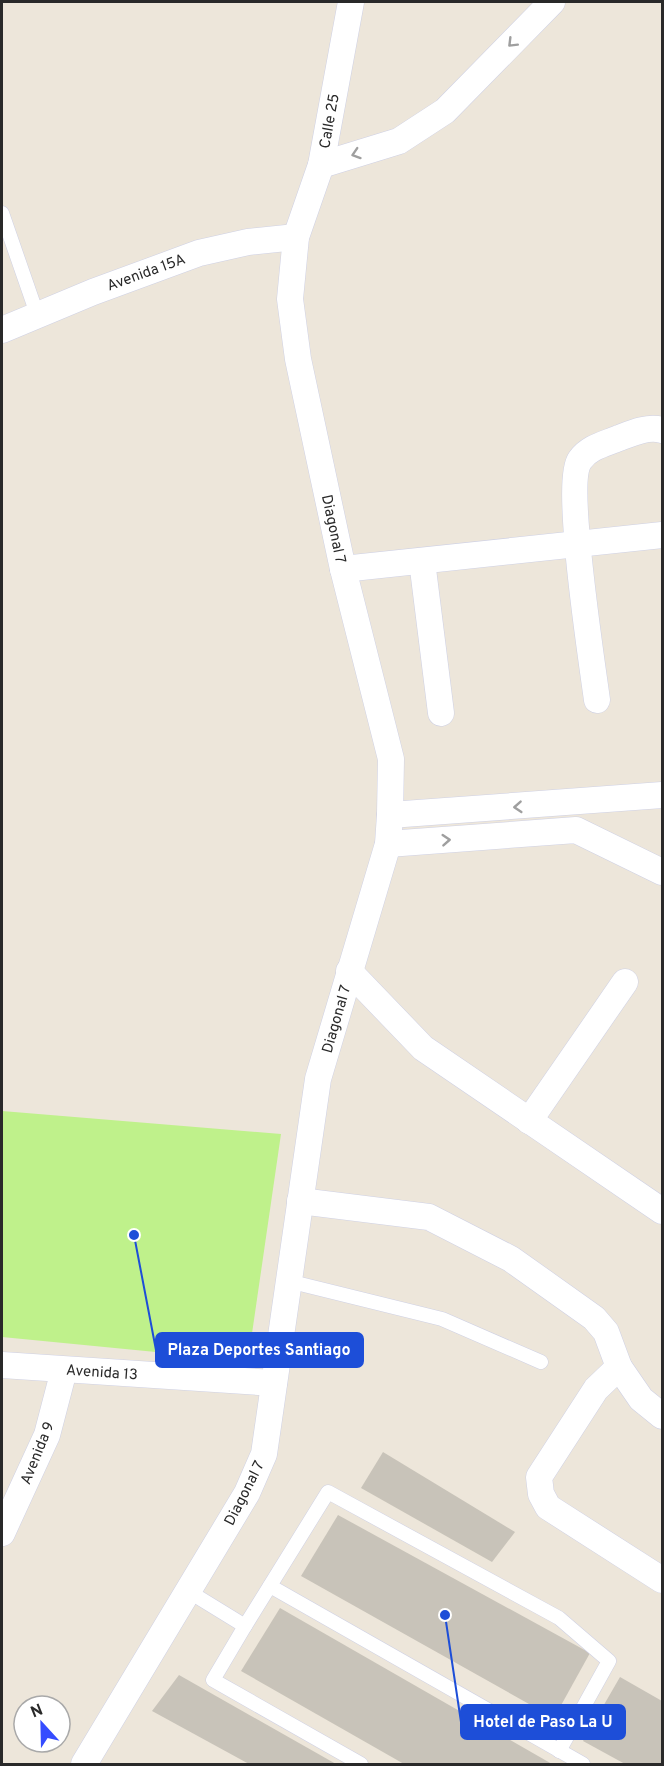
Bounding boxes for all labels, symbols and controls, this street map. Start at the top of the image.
one-way arrow [508,36,519,47]
street label: Calle 25 [316,92,345,150]
one-way arrow [351,147,362,160]
street label: Avenida 15A [105,250,188,296]
street label: Diagonal 7 [316,493,349,566]
one-way arrow [513,800,522,813]
one-way arrow [442,833,451,846]
street label: Diagonal 7 [319,983,356,1056]
callout: Plaza Deportes Santiago [156,1333,363,1367]
text: Plaza Deportes Santiago [168,1341,351,1361]
street label: Avenida 13 [65,1362,138,1385]
street label: Avenida 9 [17,1419,60,1488]
street label: Diagonal 7 [221,1458,270,1529]
north arrow [12,1694,72,1754]
text: N [28,1701,46,1723]
callout: Hotel de Paso La U [461,1705,625,1739]
text: Hotel de Paso La U [473,1713,613,1733]

